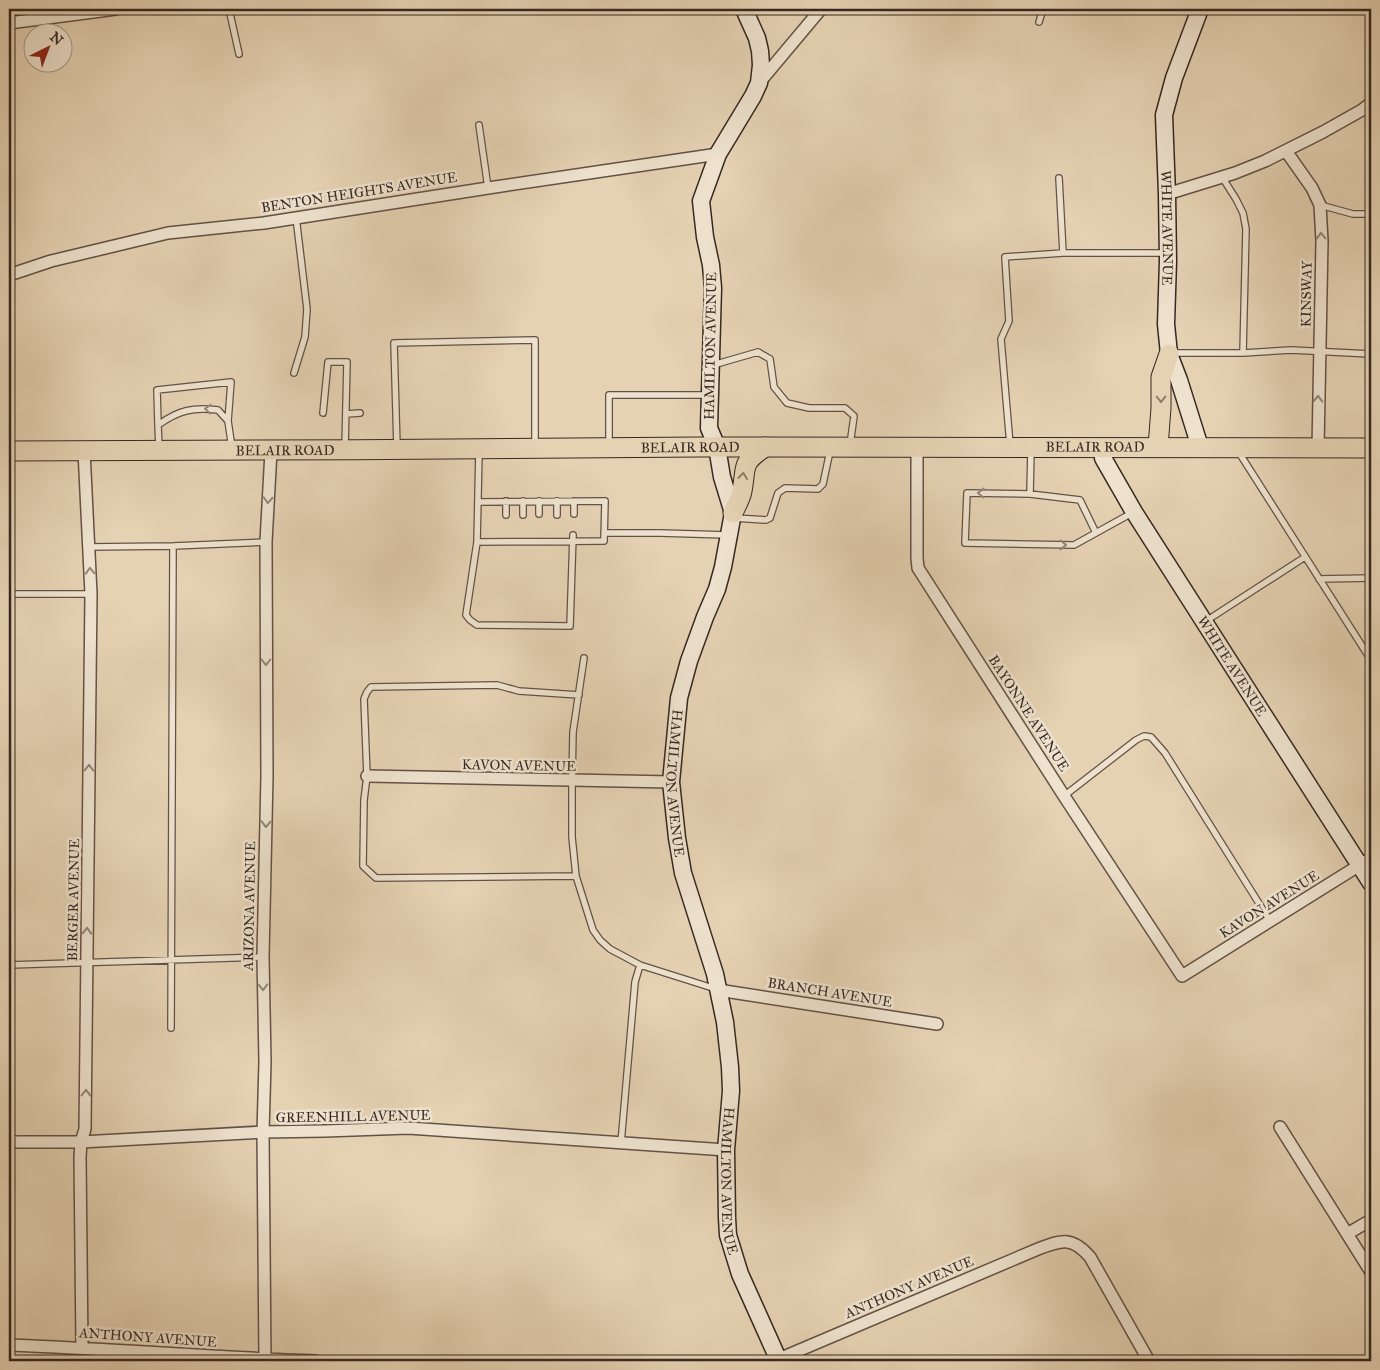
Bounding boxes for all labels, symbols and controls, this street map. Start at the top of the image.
north arrow [22,22,72,72]
text: N [46,28,67,49]
street label: BENTON HEIGHTS AVENUE [260,169,458,216]
street label: WHITE AVENUE [1157,170,1176,286]
one-way arrow [1316,232,1327,240]
street label: KINSWAY [1297,260,1316,327]
street label: HAMILTON AVENUE [701,272,720,420]
one-way arrow [1313,395,1324,403]
one-way arrow [1156,396,1166,404]
one-way arrow [204,404,212,414]
street label: BELAIR ROAD [1046,438,1145,456]
street label: BELAIR ROAD [641,439,739,457]
street label: BELAIR ROAD [235,442,334,459]
one-way arrow [738,472,748,481]
one-way arrow [977,488,984,498]
one-way arrow [262,496,273,504]
one-way arrow [1059,539,1067,550]
one-way arrow [84,567,95,575]
street label: WHITE AVENUE [1194,613,1270,719]
street label: BAYONNE AVENUE [985,652,1073,775]
one-way arrow [261,658,271,666]
street label: HAMILTON AVENUE [662,709,688,858]
street label: KAVON AVENUE [462,756,576,775]
one-way arrow [84,764,94,772]
one-way arrow [260,821,271,829]
street label: BERGER AVENUE [64,838,83,962]
street label: ARIZONA AVENUE [240,841,259,972]
street label: KAVON AVENUE [1216,867,1322,942]
one-way arrow [82,927,92,934]
street label: BRANCH AVENUE [766,974,893,1011]
one-way arrow [258,983,269,991]
one-way arrow [80,1089,91,1097]
street label: HAMILTON AVENUE [717,1106,742,1257]
street label: GREENHILL AVENUE [275,1107,431,1126]
street label: ANTHONY AVENUE [841,1253,976,1323]
street label: ANTHONY AVENUE [77,1324,217,1351]

